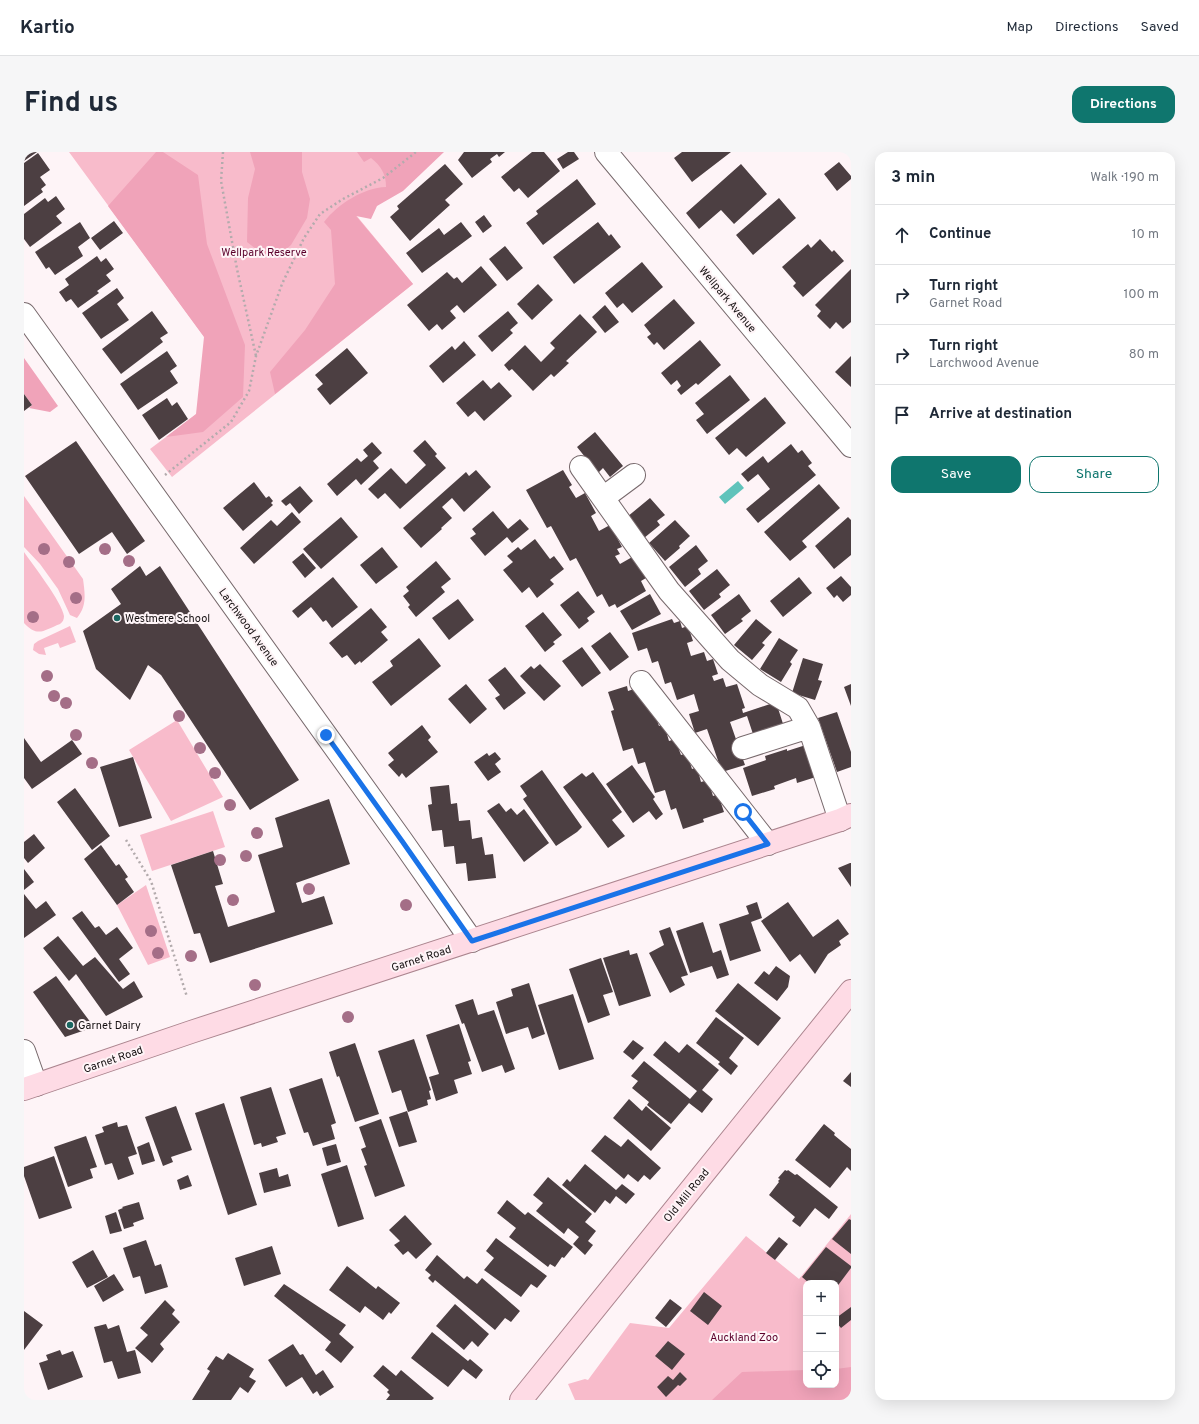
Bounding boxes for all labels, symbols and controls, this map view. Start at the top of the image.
text: Kartio [20,16,75,40]
text: Map [1007,19,1033,36]
text: Directions [1055,19,1119,36]
text: Saved [1141,19,1179,36]
text: Find us [24,86,118,122]
button: Directions [1072,86,1175,123]
text: 3 min [891,167,935,189]
text: Walk · 190 m [1090,170,1159,186]
icon: ahead [891,224,913,246]
text: Continue [929,225,991,244]
text: 10 m [1132,227,1159,243]
park label: Wellpark Reserve [221,246,307,260]
street label: Wellpark Avenue [696,264,759,336]
text: Turn right [929,277,998,296]
icon: right [891,284,913,306]
text: 100 m [1123,287,1159,303]
text: Garnet Road [929,296,1002,312]
text: Turn right [929,337,998,356]
icon: right [891,344,913,366]
text: 80 m [1129,347,1159,363]
text: Larchwood Avenue [929,356,1039,372]
icon: arrive [891,404,913,426]
text: Arrive at destination [929,405,1072,424]
button: Save [891,456,1021,493]
button: Share [1029,456,1159,493]
street label: Larchwood Avenue [215,586,281,669]
place label: Westmere School [125,612,210,626]
marker: Westmere School [112,613,122,623]
route end [317,726,335,744]
route start [734,803,752,821]
street label: Garnet Road [390,943,453,975]
place label: Garnet Dairy [78,1019,141,1033]
marker: Garnet Dairy [65,1020,75,1030]
street label: Garnet Road [82,1043,145,1077]
street label: Old Mill Road [661,1166,713,1225]
map controls [803,1280,839,1388]
button: + [803,1280,839,1316]
button: − [803,1316,839,1352]
park label: Auckland Zoo [710,1331,778,1345]
button: locate [803,1352,839,1388]

